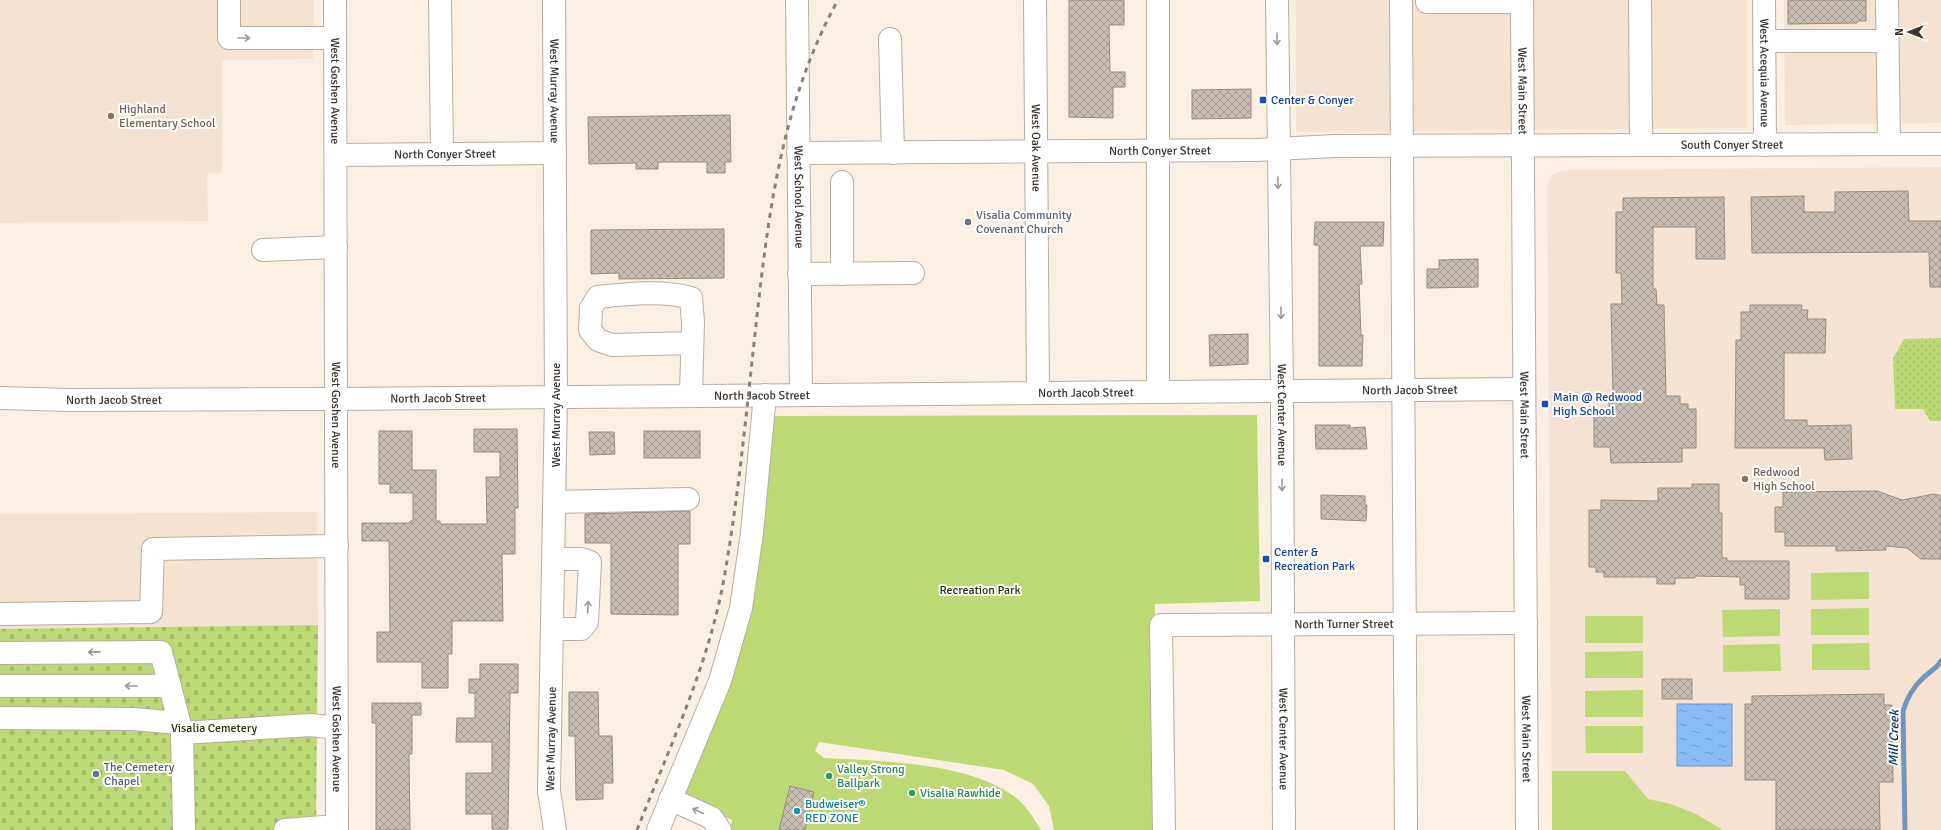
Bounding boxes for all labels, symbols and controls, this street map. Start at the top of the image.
north arrow [1889,12,1929,52]
street label: West Acequia Avenue [1756,18,1772,128]
text: N [1893,28,1906,36]
one-way arrow [1273,32,1281,45]
one-way arrow [237,34,250,42]
street label: West Goshen Avenue [327,38,342,144]
street label: West Murray Avenue [546,39,562,143]
street label: West Main Street [1514,47,1530,135]
place label: Center & Conyer [1271,93,1354,108]
marker: Center & Conyer [1258,95,1268,105]
place label: Highland Elementary School [119,102,216,131]
street label: West Oak Avenue [1028,104,1043,192]
marker: Highland Elementary School [106,111,116,121]
street label: South Conyer Street [1681,138,1783,153]
street label: North Conyer Street [1109,143,1211,159]
street label: West School Avenue [790,145,807,249]
street label: North Conyer Street [394,147,496,162]
one-way arrow [1274,176,1282,189]
place label: Visalia Community Covenant Church [976,208,1072,237]
marker: Visalia Community Covenant Church [963,217,973,227]
one-way arrow [1277,306,1284,319]
street label: West Goshen Avenue [328,362,343,468]
street label: West Murray Avenue [549,363,564,467]
street label: West Center Avenue [1274,364,1289,466]
street label: West Main Street [1516,371,1532,459]
street label: North Jacob Street [1362,383,1458,398]
street label: North Jacob Street [1038,385,1134,401]
street label: North Jacob Street [714,388,810,404]
place label: Main @ Redwood High School [1553,390,1642,419]
street label: North Jacob Street [390,391,486,407]
street label: North Jacob Street [66,393,162,408]
marker: Main @ Redwood High School [1540,399,1550,409]
place label: Redwood High School [1753,465,1815,494]
marker: Redwood High School [1740,474,1750,484]
one-way arrow [1278,478,1286,491]
place label: Center & Recreation Park [1274,545,1355,574]
marker: Center & Recreation Park [1261,554,1271,564]
park label: Recreation Park [940,583,1020,598]
one-way arrow [584,601,591,614]
street label: North Turner Street [1294,617,1394,632]
one-way arrow [88,648,101,656]
one-way arrow [125,682,138,690]
street label: West Goshen Avenue [329,686,344,792]
street label: West Murray Avenue [543,687,560,791]
street label: West Center Avenue [1275,688,1291,790]
street label: West Main Street [1518,695,1534,783]
water label: Mill Creek [1886,708,1903,766]
park label: Visalia Cemetery [171,721,257,736]
place label: The Cemetery Chapel [104,760,175,789]
place label: Valley Strong Ballpark [837,762,905,791]
marker: The Cemetery Chapel [91,769,101,779]
marker: Valley Strong Ballpark [824,771,834,781]
place label: Visalia Rawhide [920,786,1001,801]
marker: Visalia Rawhide [907,788,917,798]
place label: Budweiser® RED ZONE [805,797,866,826]
marker: Budweiser® RED ZONE [792,806,802,816]
one-way arrow [692,807,704,814]

